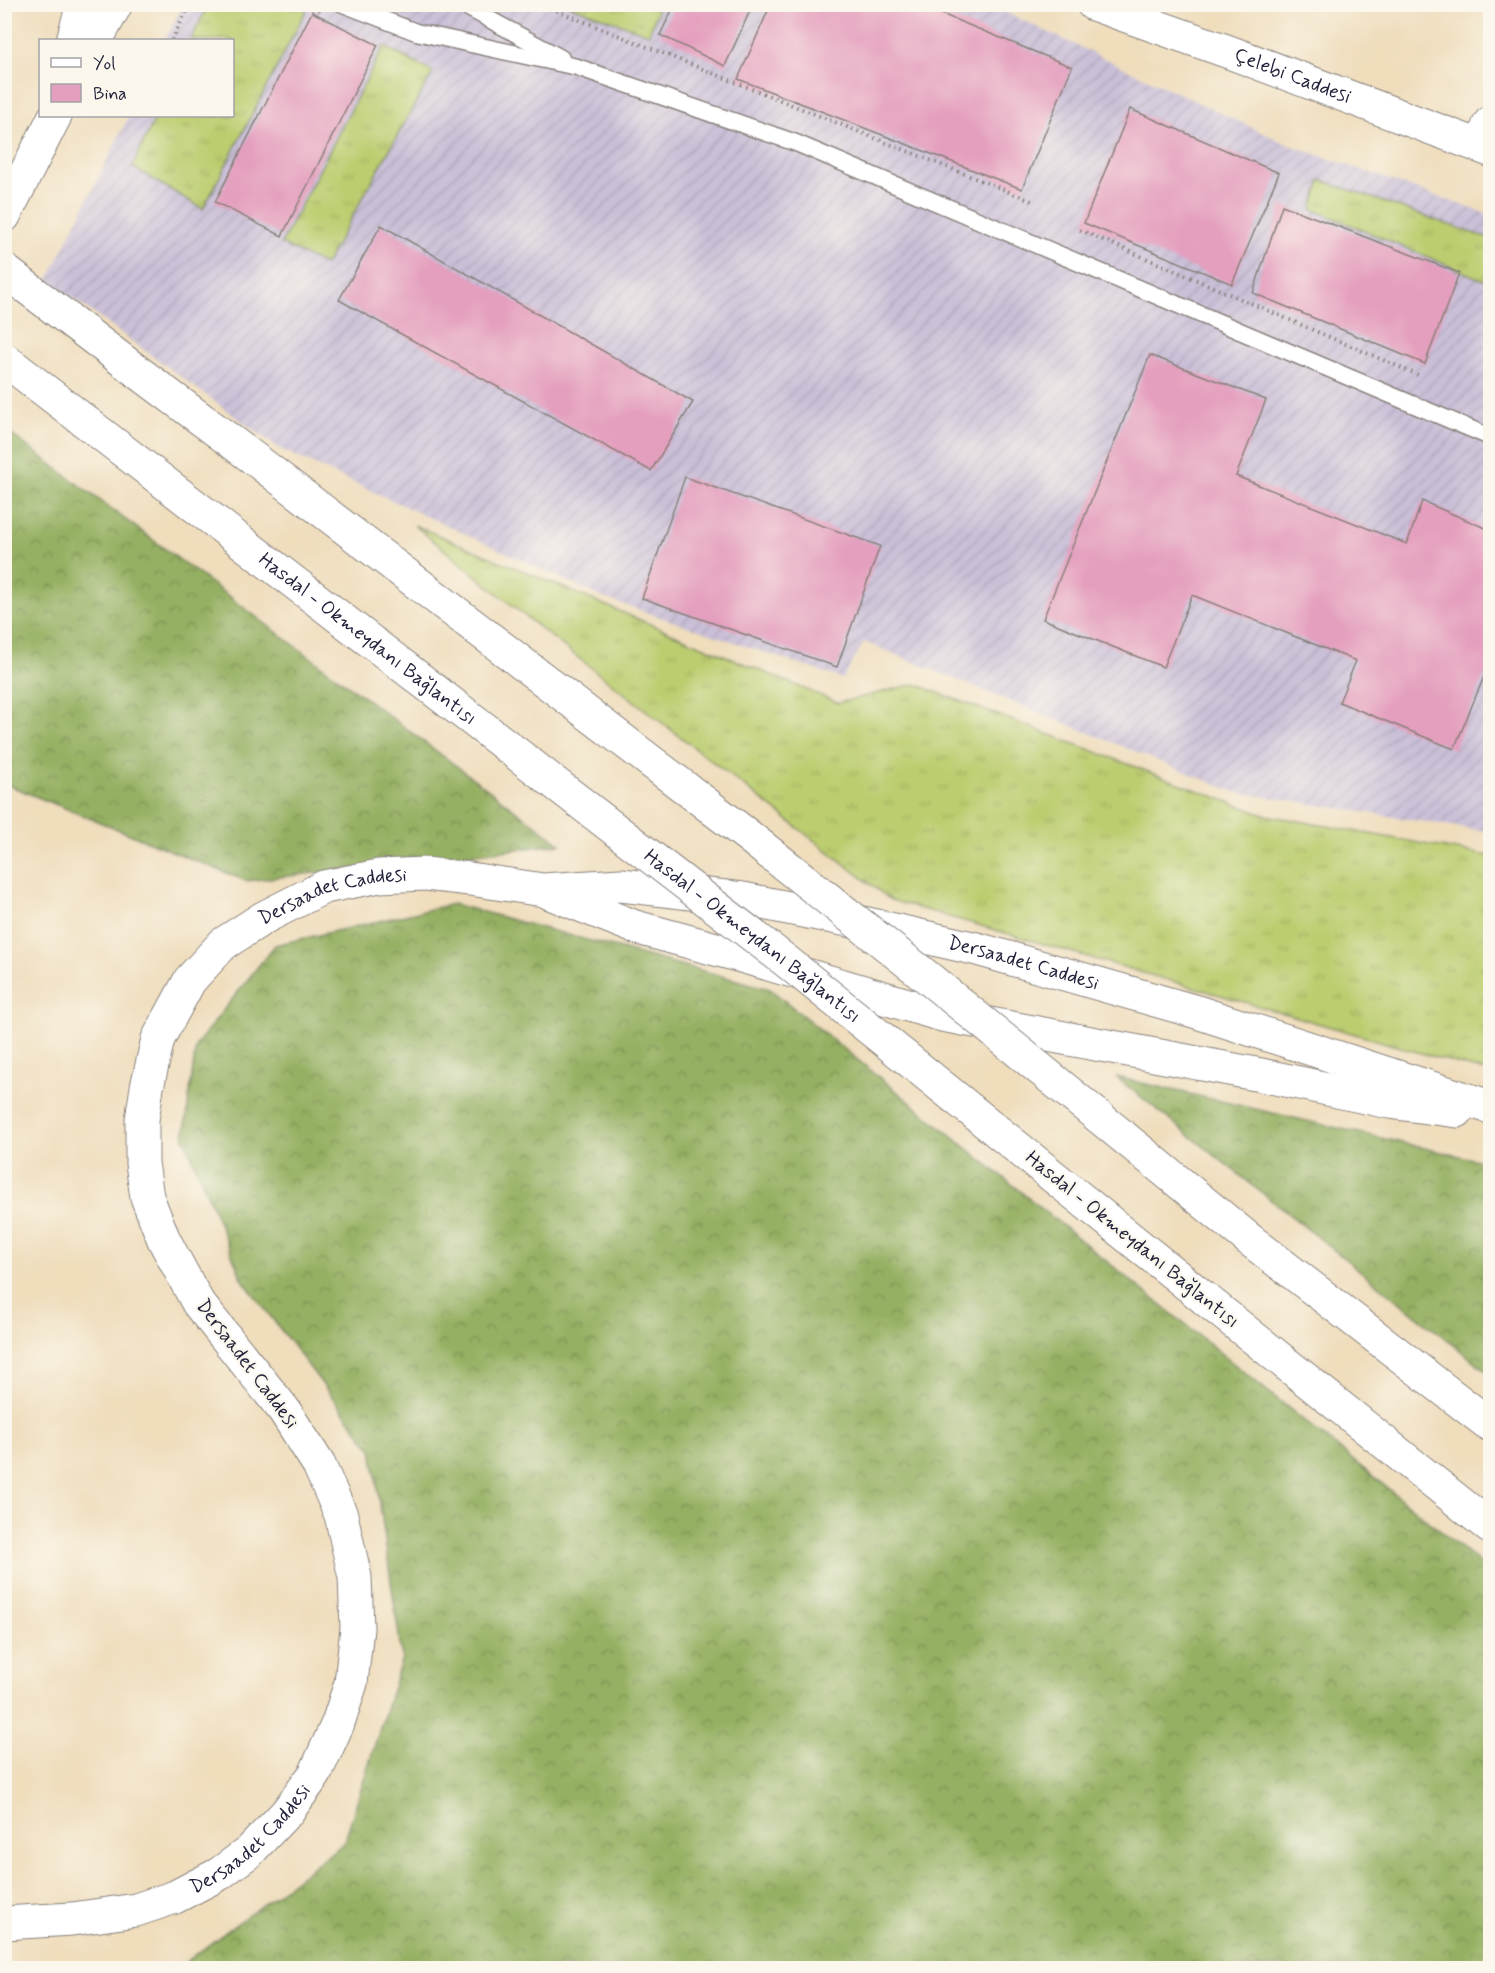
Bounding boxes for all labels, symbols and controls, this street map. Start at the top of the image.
legend [39,39,234,117]
street label: Çelebi Caddesi [1230,42,1355,110]
text: Yol [93,52,116,76]
text: Bina [93,82,127,106]
street label: Hasdal - Okmeydanı Bağlantısı [253,546,482,732]
street label: Hasdal - Okmeydanı Bağlantısı [638,843,866,1030]
street label: Dersaadet Caddesi [254,861,407,932]
street label: Dersaadet Caddesi [945,929,1102,997]
street label: Hasdal - Okmeydanı Bağlantısı [1019,1145,1245,1335]
street label: Dersaadet Caddesi [189,1294,305,1434]
street label: Dersaadet Caddesi [185,1778,317,1901]

